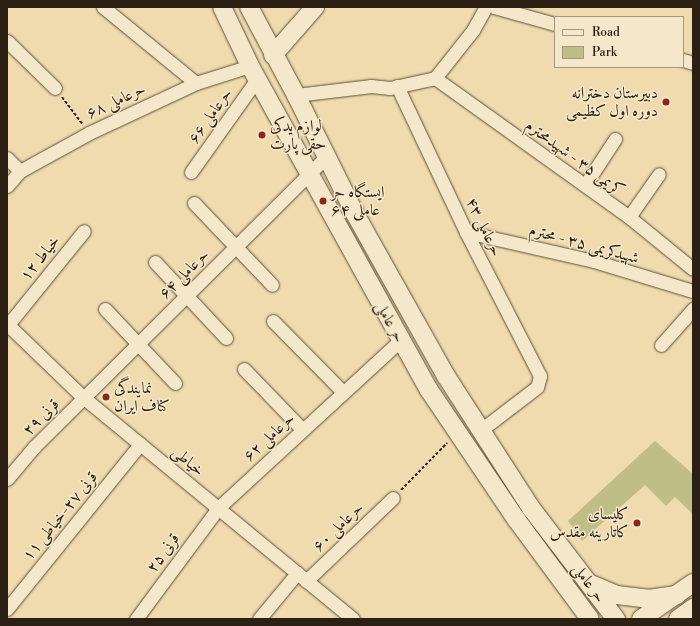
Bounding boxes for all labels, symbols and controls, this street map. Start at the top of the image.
legend [554,16,684,68]
text: Road [592,25,620,40]
text: Park [592,45,617,60]
street label: حرعاملی ۶۸ [83,79,149,123]
place label: دبیرستان دخترانه دوره اول کظیمی [566,83,658,121]
street label: حرعاملی ۶۶ [184,85,236,147]
marker: دبیرستان دخترانه دوره اول کظیمی [661,97,671,107]
place label: لوازم یدکی حقی پارت [270,116,326,154]
street label: کریمی ۳۵ - شهیدمحترم [522,116,628,200]
marker: لوازم یدکی حقی پارت [257,130,267,140]
place label: ایستگاه حر عاملی ۶۴ [331,182,384,220]
street label: حرعاملی ۴۳ [462,195,506,259]
marker: ایستگاه حر عاملی ۶۴ [318,196,328,206]
street label: شهیدکریمی ۳۵ - محترم [527,220,641,268]
street label: خیاط ۱۲ [16,231,64,285]
street label: حرعاملی ۶۴ [155,245,213,303]
street label: حر عاملی [371,298,409,346]
place label: نمایندگی کناف ایران [114,378,169,416]
marker: نمایندگی کناف ایران [101,392,111,402]
street label: قرنی ۲۹ [19,395,63,439]
street label: حرعاملی ۶۲ [239,409,299,465]
street label: خیاطی [168,442,208,480]
street label: قرنی ۲۷-خیاطی ۱۱ [18,468,102,564]
street label: حرعاملی ۶۰ [309,498,367,556]
place label: کلیسای کاتارینه مقدس [550,504,629,542]
marker: کلیسای کاتارینه مقدس [632,518,642,528]
street label: قرنی ۲۵ [142,530,184,576]
street label: حر عاملی [568,560,610,606]

